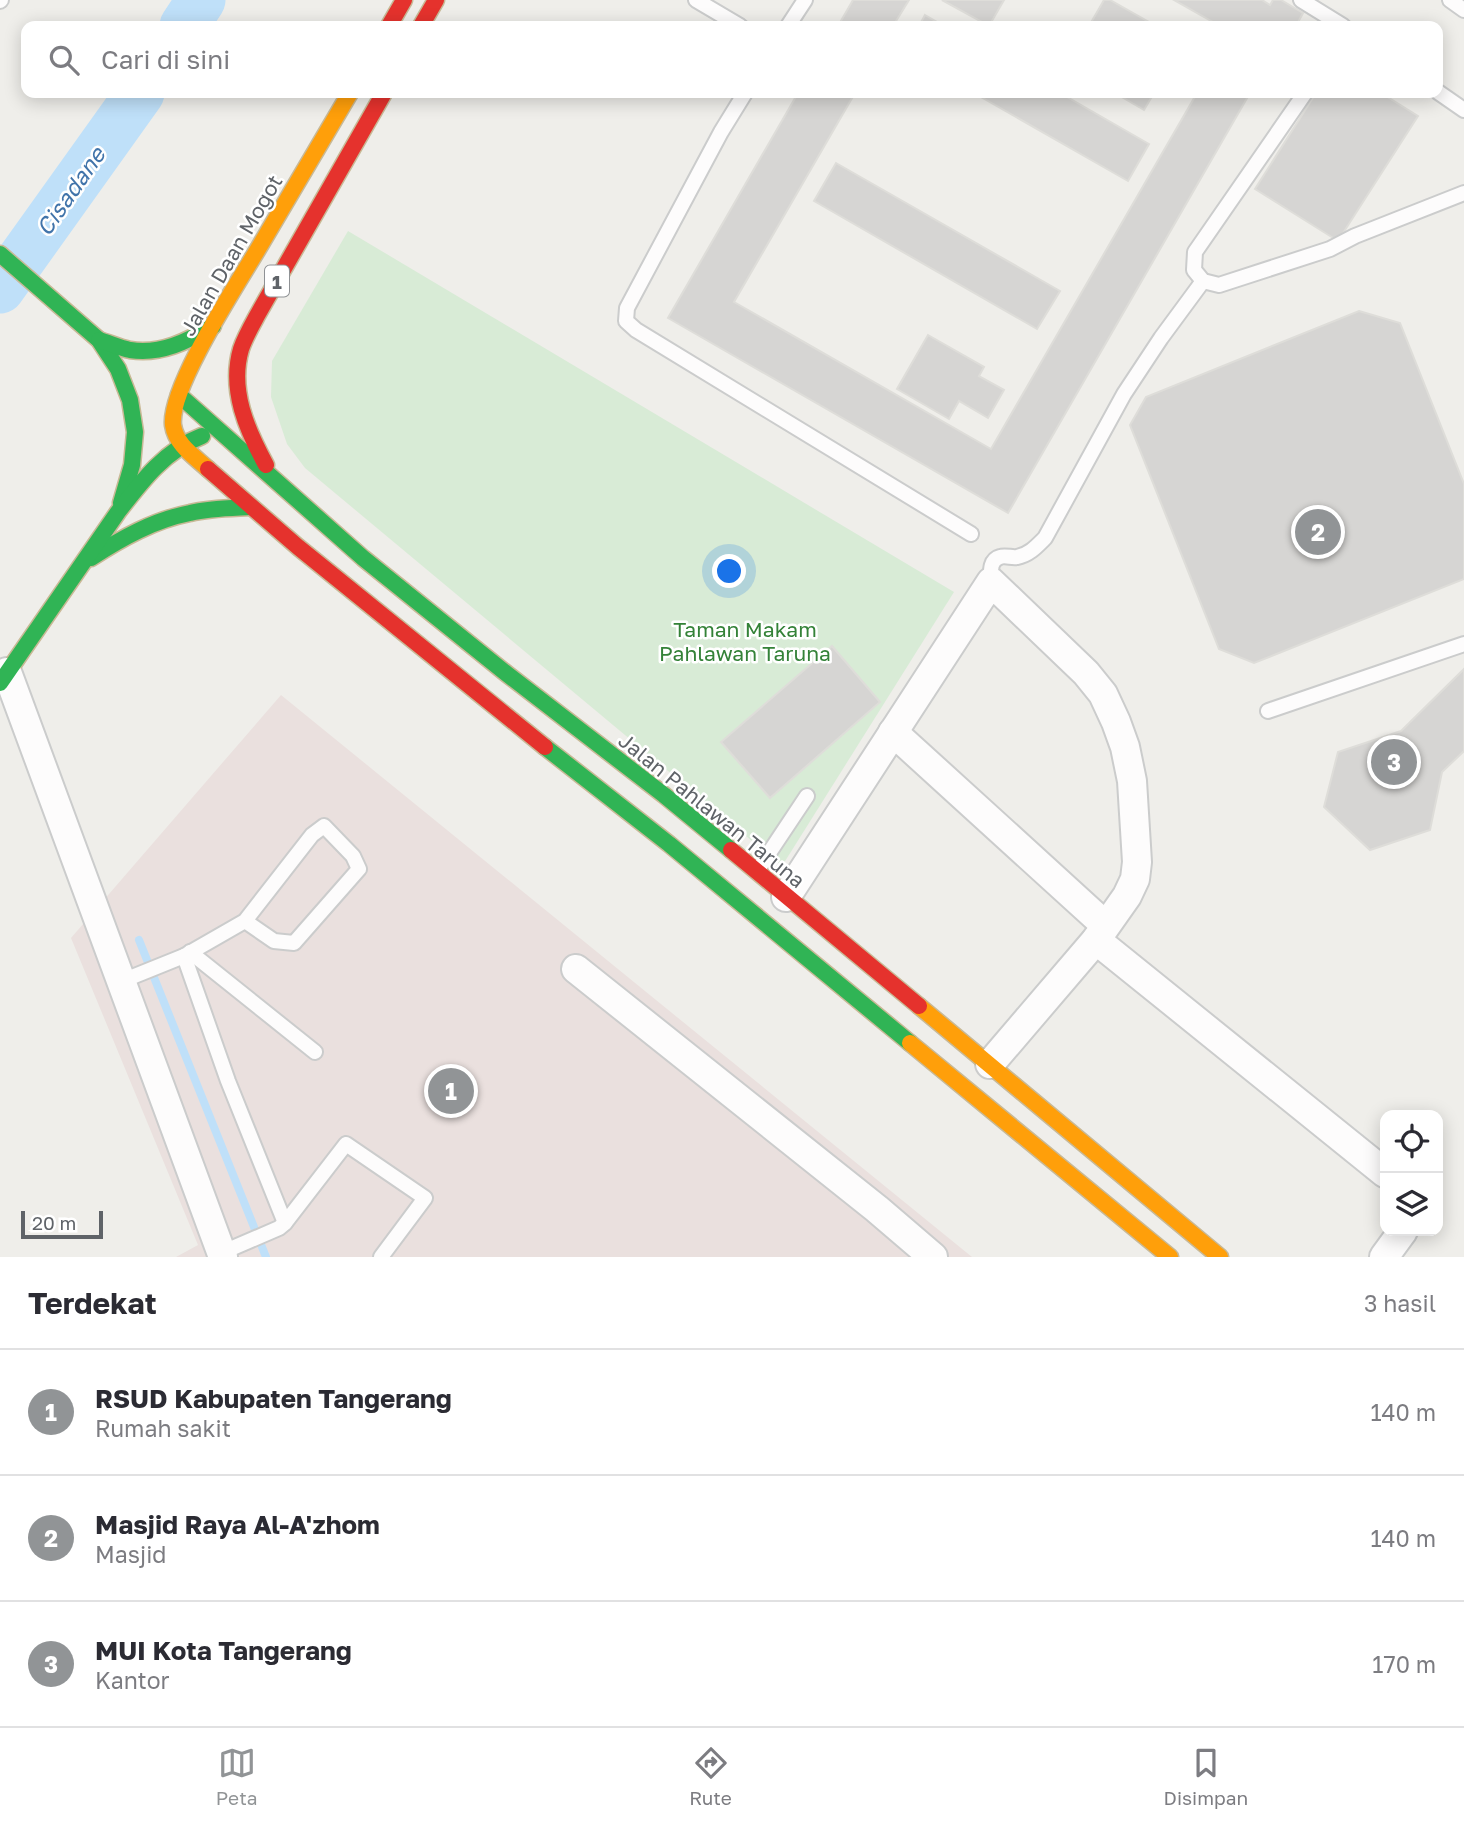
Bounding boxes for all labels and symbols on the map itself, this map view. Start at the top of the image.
water label: Cisadane [29,140,112,241]
street label: Jalan Daan Mogot [174,170,288,340]
road number: 1 [265,266,289,296]
pin: 2 [1295,506,1341,558]
your location [712,554,746,588]
park label: Taman Makam Pahlawan Taruna [659,616,831,666]
street label: Jalan Pahlawan Taruna [614,727,810,893]
pin: 3 [1371,736,1417,788]
pin: 1 [428,1065,474,1117]
scale bar [21,1208,103,1240]

